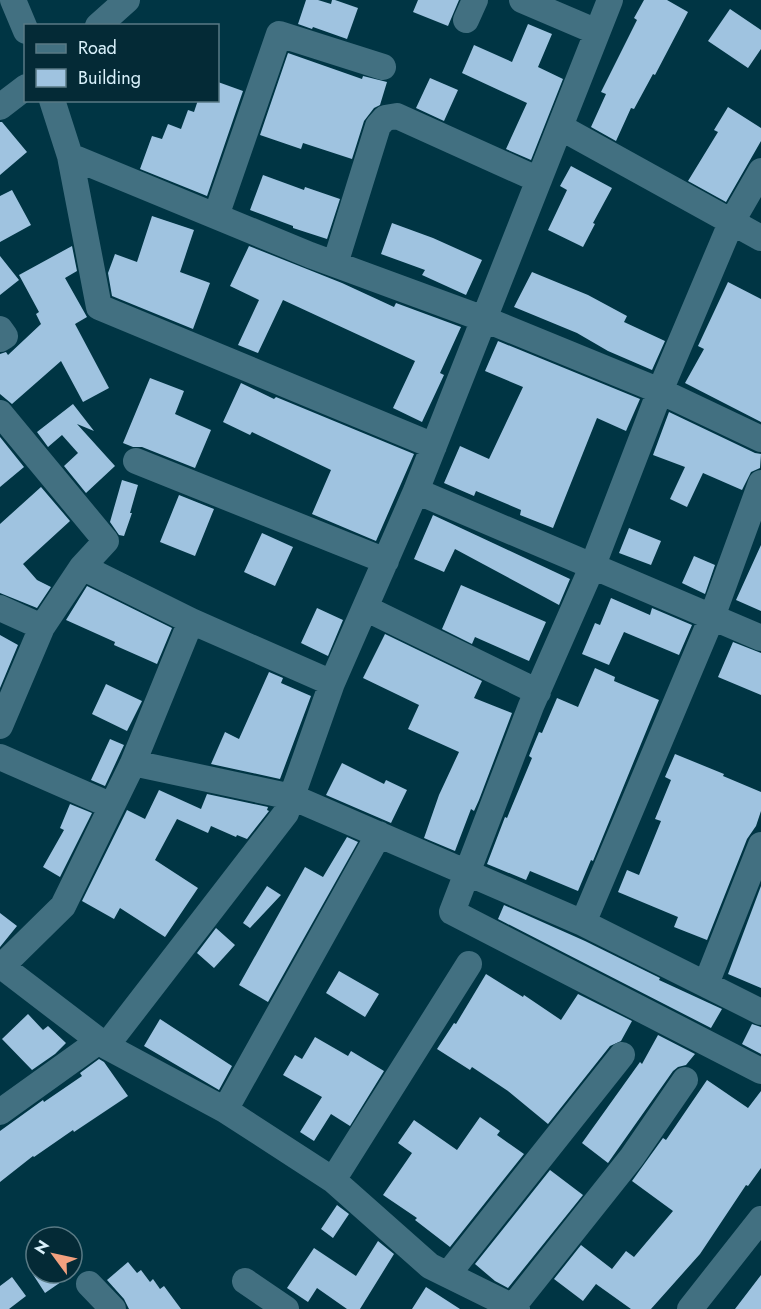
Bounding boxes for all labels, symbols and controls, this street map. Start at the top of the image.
legend [24,24,219,102]
text: Road [78,35,117,61]
text: Building [78,65,141,91]
north arrow [24,1225,84,1285]
text: N [29,1236,55,1259]

